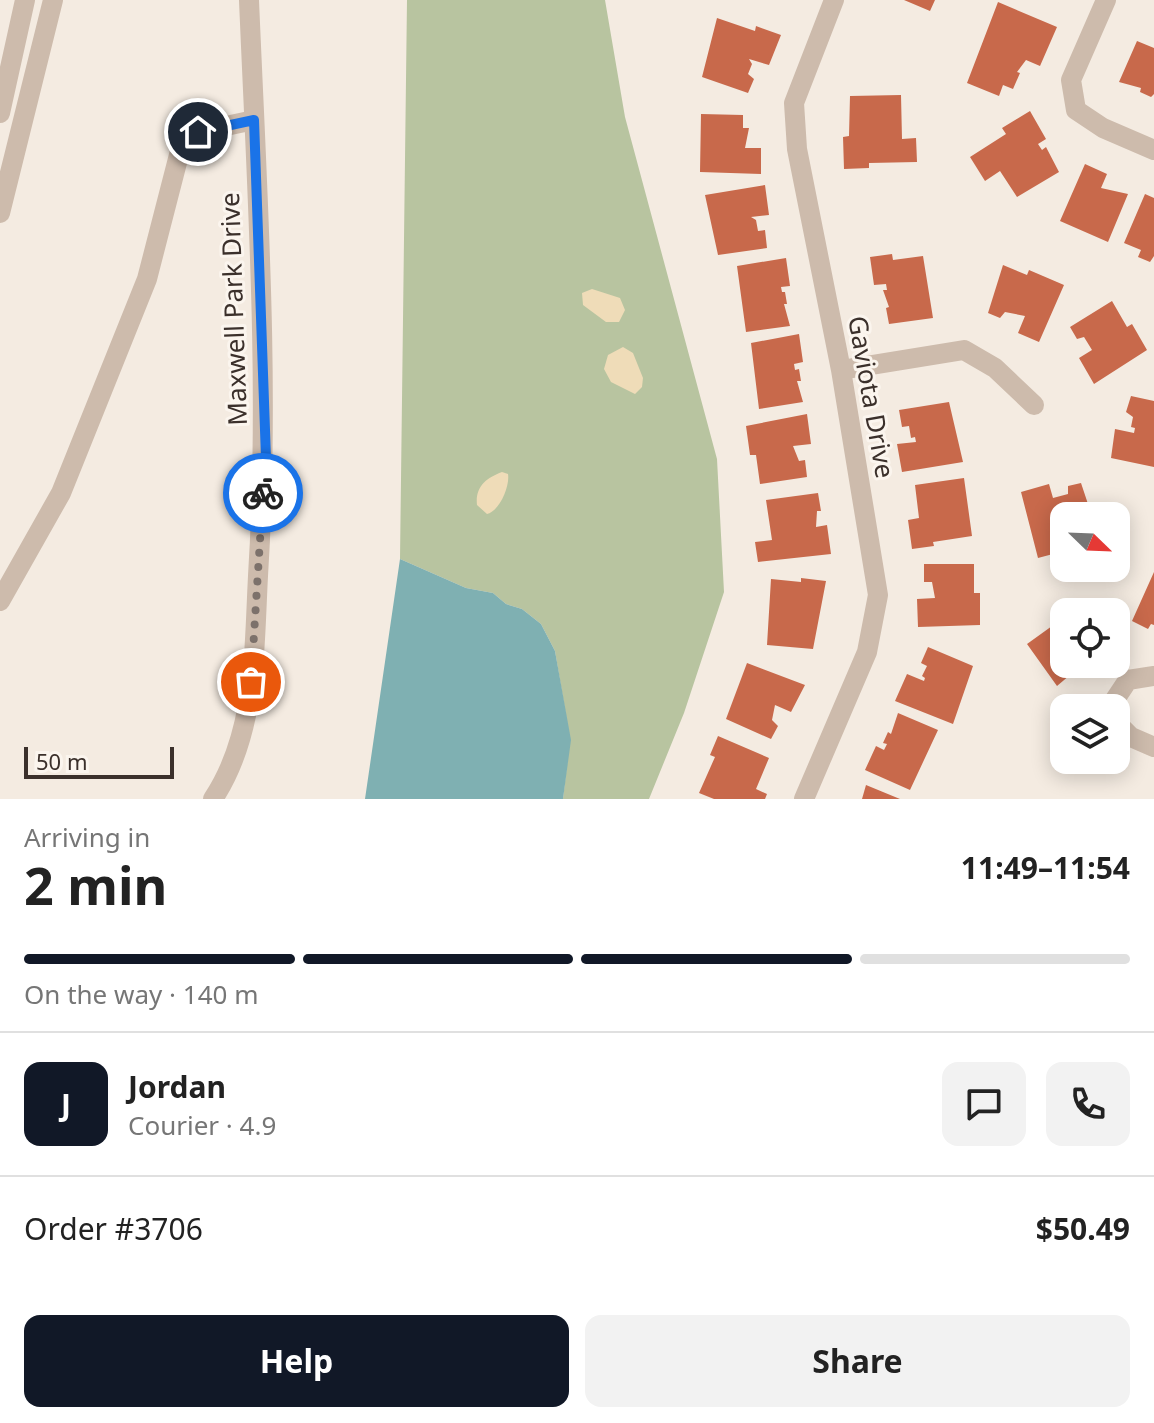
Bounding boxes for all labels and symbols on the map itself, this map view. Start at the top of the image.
pin [164,98,232,166]
street label: Maxwell Park Drive [211,192,255,426]
street label: Gaviota Drive [840,313,904,481]
courier [223,453,303,533]
north arrow [1050,502,1130,582]
pin [217,648,285,716]
scale bar [24,743,174,779]

